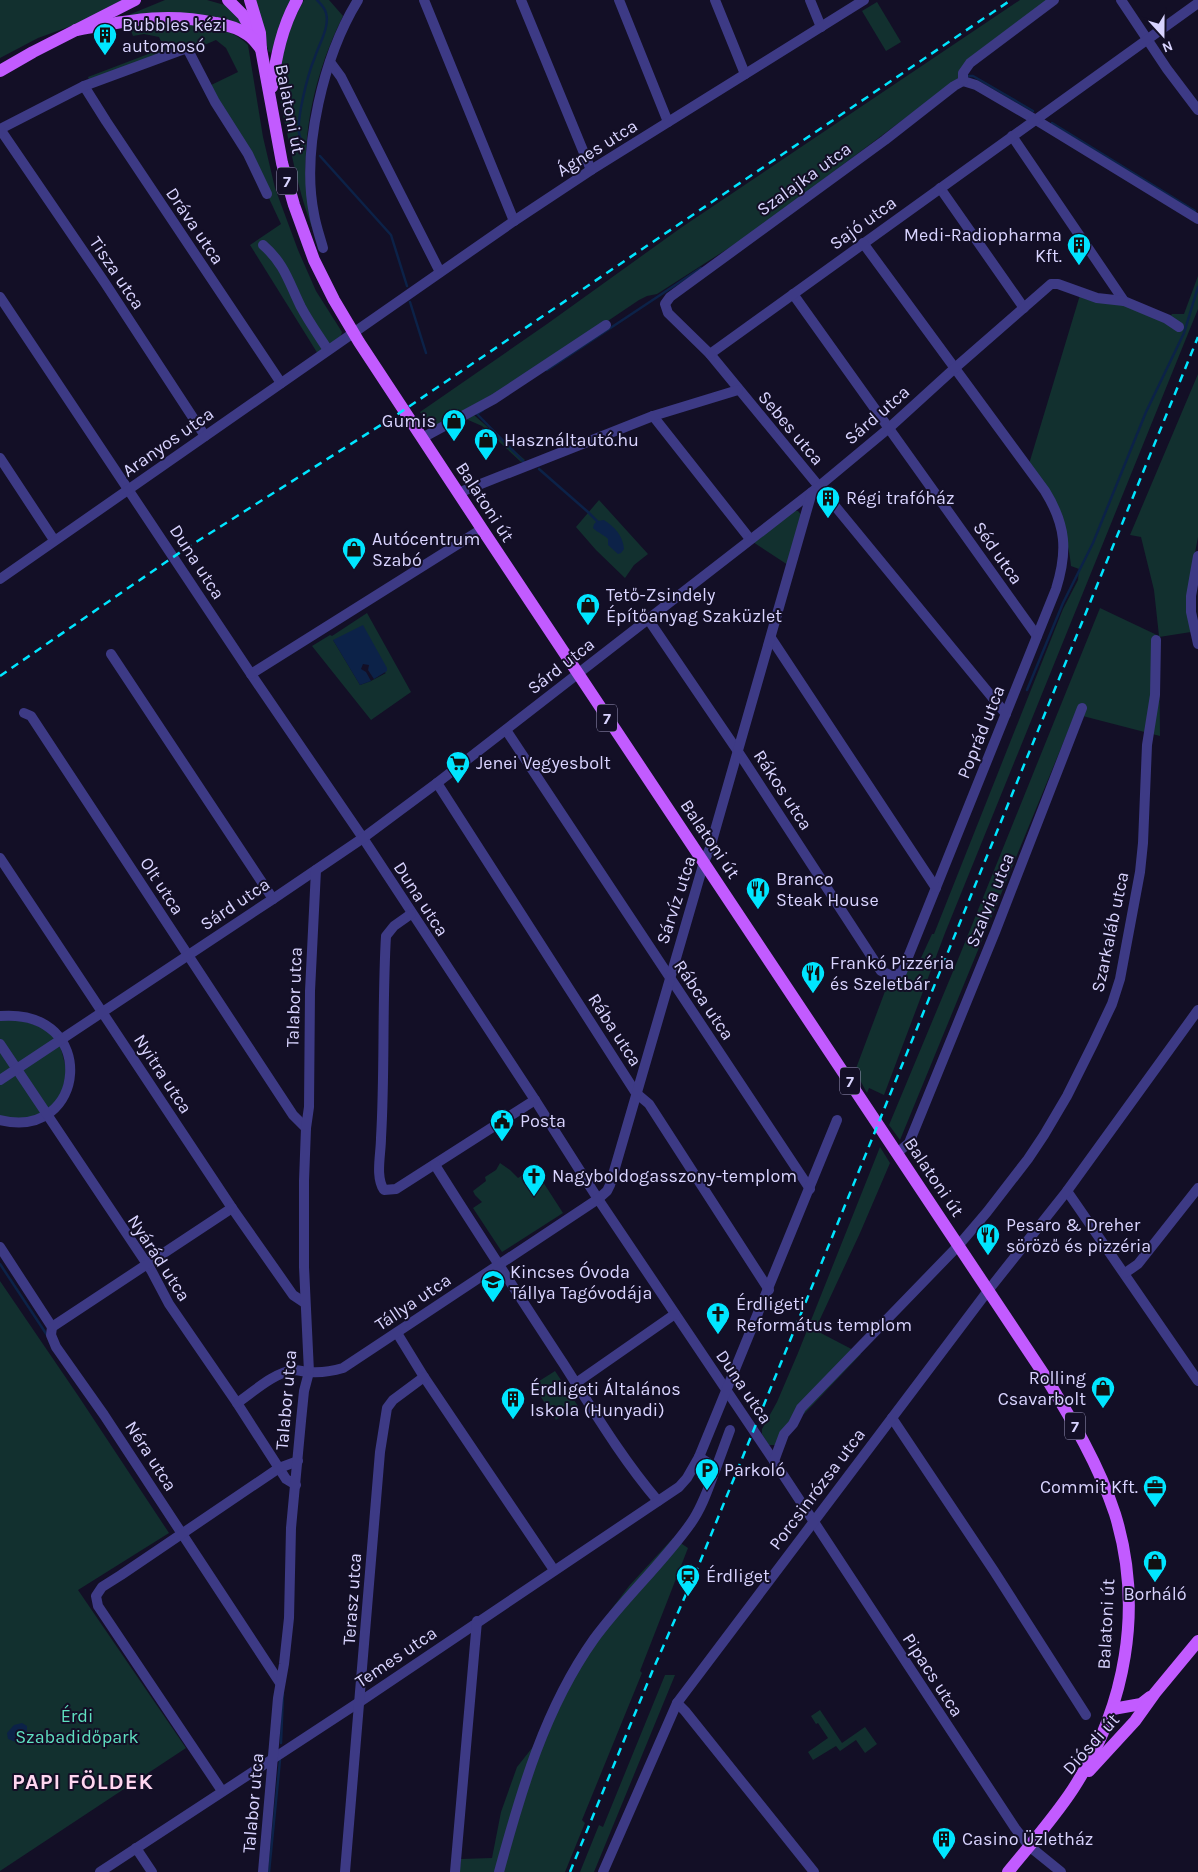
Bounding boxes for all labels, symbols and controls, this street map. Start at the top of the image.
north arrow [1138,10,1188,60]
place label: Bubbles kézi automosó [122,14,227,57]
building icon: Bubbles kézi automosó [92,22,118,56]
text: N [1160,37,1175,56]
street label: Balatoni út [271,62,310,156]
street label: Ágnes utca [552,114,642,181]
street label: Szalajka utca [753,137,855,221]
road number: 7 [277,168,297,195]
street label: Dráva utca [161,183,229,269]
street label: Sajó utca [825,191,901,255]
place label: Medi-Radiopharma Kft. [904,224,1062,267]
street label: Tisza utca [85,232,149,314]
building icon: Medi-Radiopharma Kft. [1066,232,1092,266]
street label: Sárd utca [840,381,914,449]
street label: Sebes utca [753,386,829,470]
street label: Aranyos utca [118,402,218,482]
shop icon: Gumis [441,408,467,442]
place label: Gumis [382,410,436,432]
shop icon: Használtautó.hu [473,427,499,461]
place label: Használtautó.hu [504,429,639,451]
street label: Balatoni út [451,458,519,546]
building icon: Régi trafóház [815,485,841,519]
place label: Régi trafóház [846,487,955,509]
street label: Séd utca [968,517,1028,589]
street label: Duna utca [165,520,229,604]
place label: Autócentrum Szabó [372,528,480,571]
shop icon: Autócentrum Szabó [341,536,367,570]
place label: Tető-Zsindely Építőanyag Szaküzlet [606,584,782,627]
shop icon: Tető-Zsindely Építőanyag Szaküzlet [575,592,601,626]
street label: Sárd utca [523,633,599,699]
street label: Poprád utca [952,682,1010,782]
road number: 7 [597,704,617,731]
street label: Rákos utca [749,746,817,834]
supermarket icon: Jenei Vegyesbolt [445,750,471,784]
place label: Jenei Vegyesbolt [476,752,611,774]
street label: Balatoni út [675,795,745,883]
street label: Szalvia utca [961,850,1019,950]
street label: Olt utca [135,853,189,919]
street label: Sárvíz utca [651,853,701,947]
street label: Duna utca [389,857,453,941]
place label: Branco Steak House [776,868,879,911]
street label: Szarkaláb utca [1086,870,1134,994]
street label: Sárd utca [196,873,274,935]
restaurant icon: Branco Steak House [745,876,771,910]
street label: Talabor utca [281,946,307,1048]
place label: Frankó Pizzéria és Szeletbár [830,952,954,995]
street label: Rábca utca [669,956,739,1044]
restaurant icon: Frankó Pizzéria és Szeletbár [800,960,826,994]
street label: Rába utca [583,989,647,1071]
street label: Nyitra utca [129,1030,197,1118]
road number: 7 [840,1068,860,1094]
public building icon: Posta [489,1108,515,1142]
place label: Posta [520,1110,566,1132]
street label: Balatoni út [899,1133,969,1221]
church icon: Nagyboldogasszony-templom [521,1163,547,1197]
place label: Nagyboldogasszony-templom [552,1165,797,1187]
street label: Nyárád utca [123,1211,195,1305]
place label: Pesaro & Dreher söröző és pizzéria [1006,1214,1151,1257]
restaurant icon: Pesaro & Dreher söröző és pizzéria [975,1222,1001,1256]
place label: Kincses Óvoda Tállya Tagóvodája [510,1260,652,1304]
street label: Tállya utca [371,1269,455,1335]
school or university icon: Kincses Óvoda Tállya Tagóvodája [480,1269,506,1303]
place label: Érdligeti Református templom [736,1292,912,1336]
church icon: Érdligeti Református templom [705,1301,731,1335]
street label: Duna utca [711,1346,777,1428]
street label: Talabor utca [271,1349,301,1451]
place label: Rolling Csavarbolt [998,1367,1086,1410]
shop icon: Rolling Csavarbolt [1090,1375,1116,1409]
place label: Érdligeti Általános Iskola (Hunyadi) [530,1377,681,1421]
building icon: Érdligeti Általános Iskola (Hunyadi) [500,1386,526,1420]
road number: 7 [1065,1412,1085,1440]
street label: Néra utca [120,1417,182,1495]
street label: Porcsinrózsa utca [764,1424,870,1554]
parking icon: Parkoló [694,1457,720,1491]
place label: Parkoló [724,1459,785,1481]
office icon: Commit Kft. [1142,1474,1168,1508]
place label: Commit Kft. [1040,1476,1138,1498]
shop icon: Borháló [1142,1549,1168,1583]
street label: Terasz utca [338,1552,366,1646]
station icon: Érdliget [675,1563,701,1597]
place label: Érdliget [706,1564,770,1587]
street label: Balatoni út [1093,1578,1119,1670]
place label: Borháló [1123,1583,1187,1605]
street label: Temes utca [351,1622,441,1692]
street label: Pipacs utca [898,1629,968,1721]
park label: Érdi Szabadidőpark [15,1704,139,1748]
street label: Diósdi út [1058,1709,1124,1779]
street label: Talabor utca [238,1752,268,1854]
district label: PAPI FÖLDEK [12,1769,154,1795]
building icon: Casino Üzletház [931,1826,957,1860]
place label: Casino Üzletház [962,1828,1093,1850]

